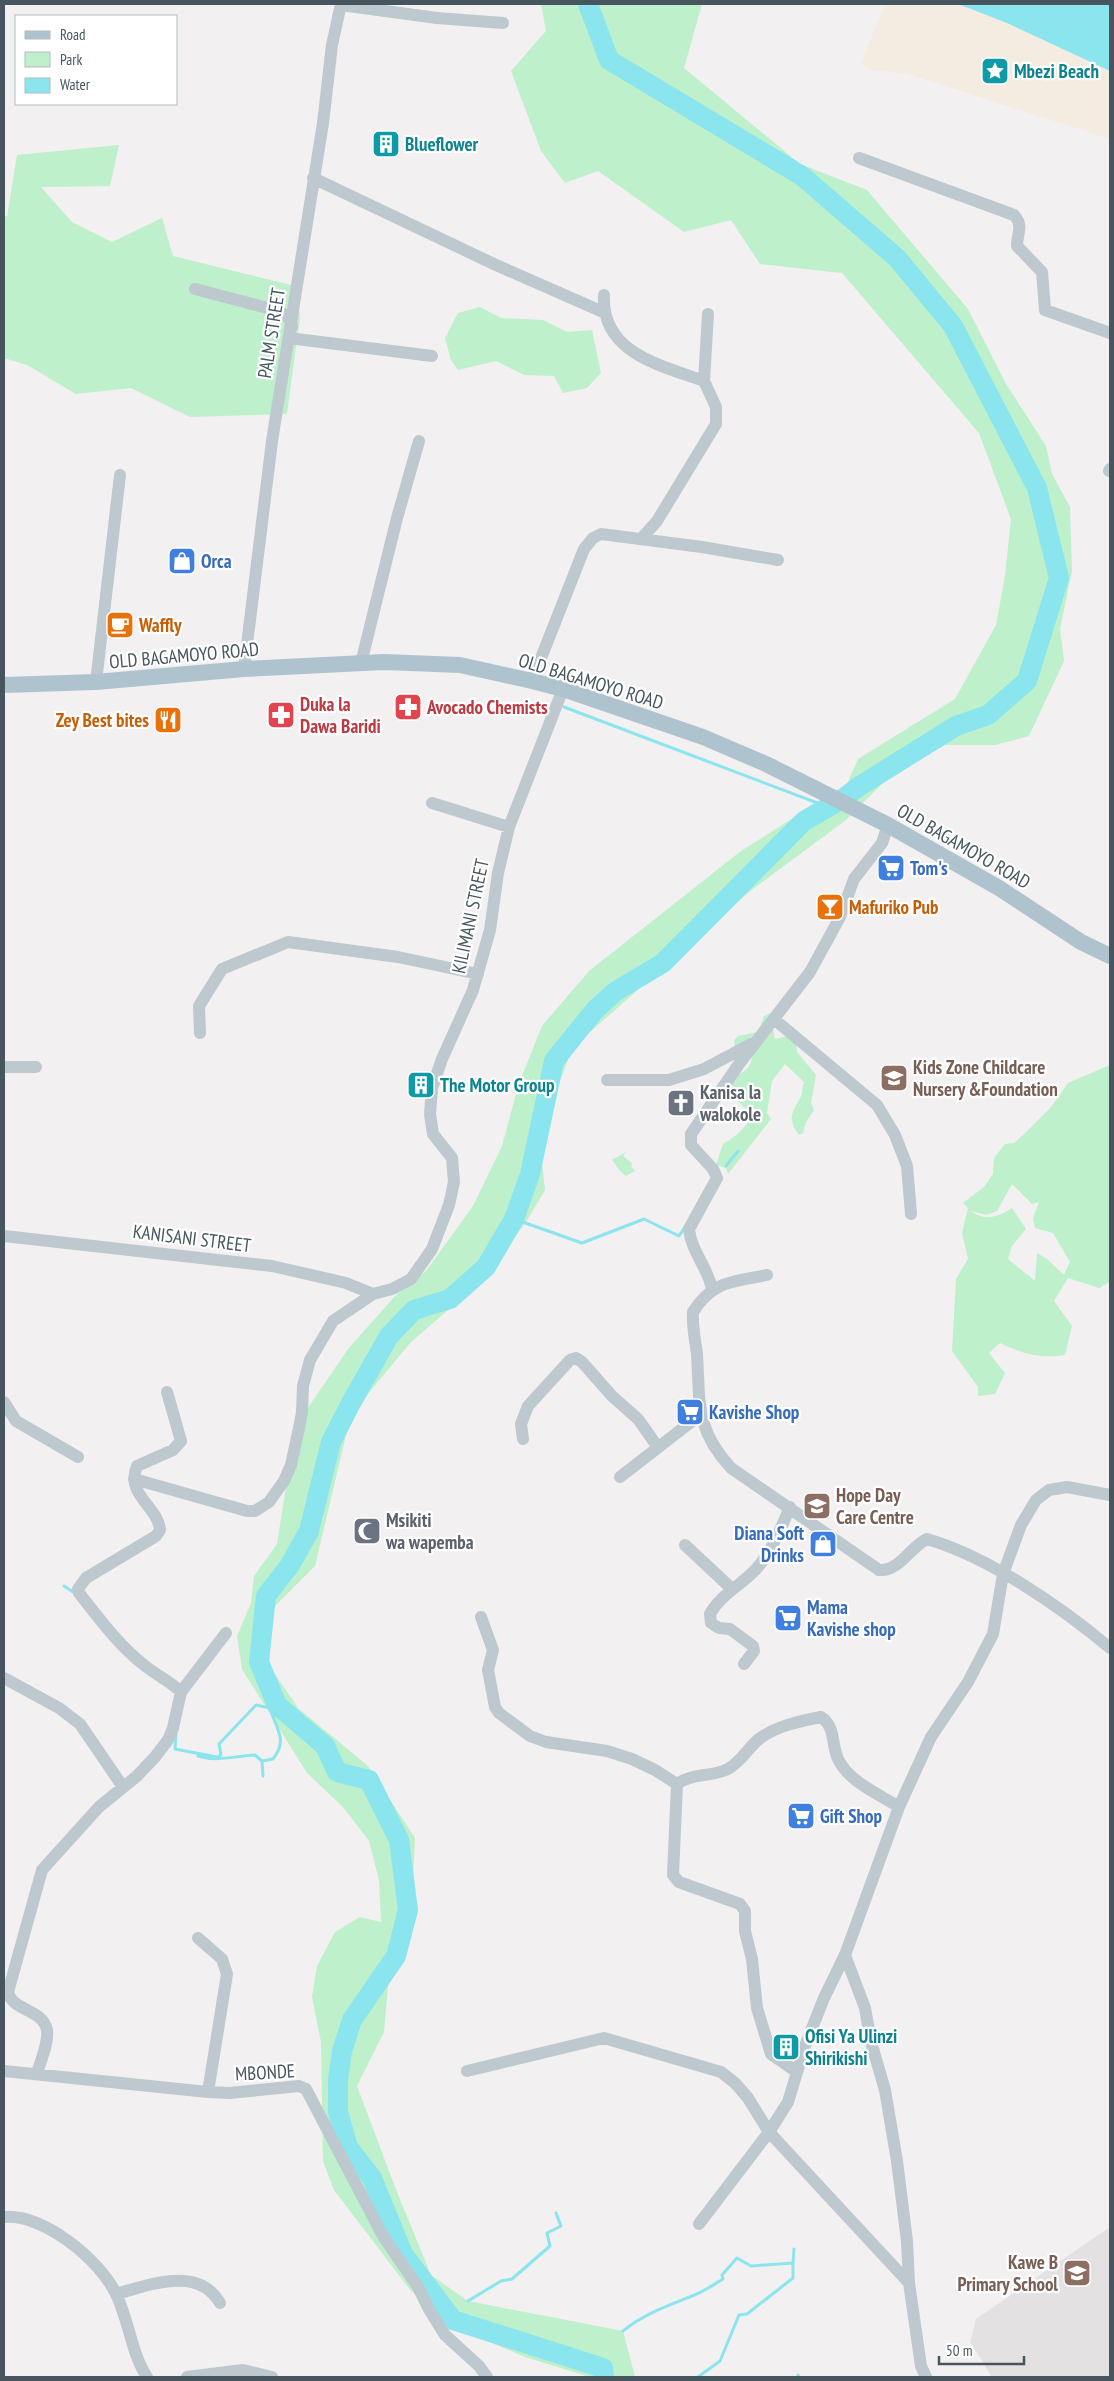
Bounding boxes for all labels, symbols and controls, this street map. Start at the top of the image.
legend [15,15,178,105]
text: Road [60,25,86,44]
text: Park [60,50,82,69]
place icon: Mbezi Beach [980,56,1010,86]
place label: Mbezi Beach [1014,59,1099,83]
text: Water [60,75,91,94]
building icon: Blueflower [371,129,401,159]
place label: Blueflower [405,132,479,156]
street label: PALM STREET [252,286,290,380]
shop icon: Orca [167,546,197,576]
place label: Orca [201,549,232,573]
cafe icon: Waffly [105,610,135,640]
place label: Waffly [138,613,182,637]
street label: OLD BAGAMOYO ROAD [108,637,260,673]
street label: OLD BAGAMOYO ROAD [516,648,666,714]
place label: Duka la Dawa Baridi [300,692,381,738]
pharmacy icon: Avocado Chemists [393,692,423,722]
place label: Avocado Chemists [426,695,548,719]
pharmacy icon: Duka la Dawa Baridi [266,700,296,730]
restaurant icon: Zey Best bites [153,705,183,735]
place label: Zey Best bites [56,708,149,732]
street label: OLD BAGAMOYO ROAD [893,798,1035,894]
supermarket icon: Tom's [876,853,906,883]
street label: KILIMANI STREET [446,856,494,975]
place label: Tom's [910,856,948,880]
bar icon: Mafuriko Pub [815,892,845,922]
place label: Mafuriko Pub [849,895,938,919]
place label: Kids Zone Childcare Nursery &Foundation [913,1055,1058,1101]
school or university icon: Kids Zone Childcare Nursery &Foundation [879,1063,909,1093]
building icon: The Motor Group [406,1070,436,1100]
place label: The Motor Group [440,1073,555,1097]
place label: Kanisa la walokole [699,1080,761,1126]
church icon: Kanisa la walokole [666,1088,696,1118]
street label: KANISANI STREET [132,1219,253,1257]
supermarket icon: Kavishe Shop [675,1397,705,1427]
place label: Kavishe Shop [709,1400,800,1424]
place label: Hope Day Care Centre [836,1483,914,1529]
school or university icon: Hope Day Care Centre [802,1491,832,1521]
place label: Msikiti wa wapemba [385,1508,474,1554]
mosque icon: Msikiti wa wapemba [352,1516,382,1546]
place label: Diana Soft Drinks [734,1521,804,1567]
shop icon: Diana Soft Drinks [808,1529,838,1559]
place label: Mama Kavishe shop [807,1595,896,1641]
supermarket icon: Mama Kavishe shop [773,1603,803,1633]
supermarket icon: Gift Shop [786,1801,816,1831]
place label: Gift Shop [820,1804,883,1828]
place label: Ofisi Ya Ulinzi Shirikishi [805,2024,897,2070]
building icon: Ofisi Ya Ulinzi Shirikishi [771,2032,801,2062]
street label: MBONDE [234,2058,296,2086]
place label: Kawe B Primary School [958,2250,1058,2296]
school or university icon: Kawe B Primary School [1062,2258,1092,2288]
scale bar [939,2334,1024,2366]
text: 50 m [946,2341,972,2360]

